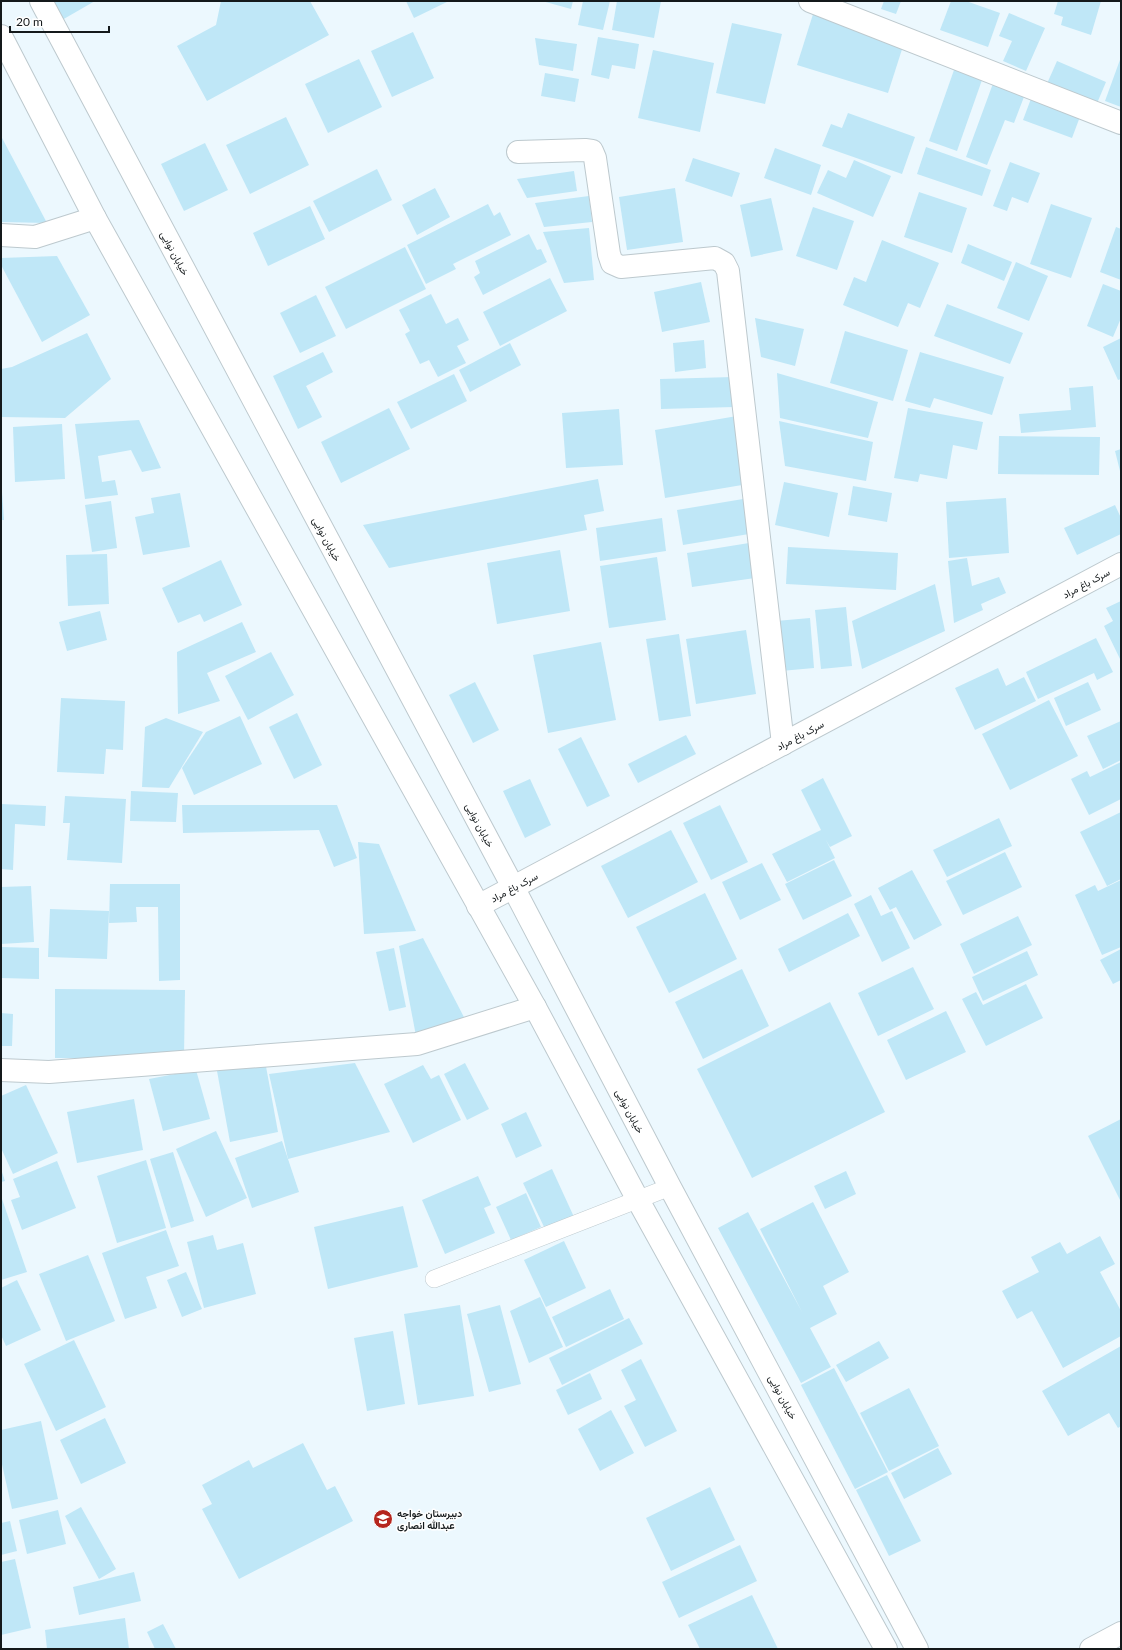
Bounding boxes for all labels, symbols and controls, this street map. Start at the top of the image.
scale bar [10,8,109,34]
text: 20 m [16,14,43,29]
street label: خیابان نوایی [157,229,192,278]
street label: خیابان نوایی [309,515,344,564]
street label: سرک باغ مراد [1060,566,1112,601]
street label: سرک باغ مراد [774,718,826,753]
street label: خیابان نوایی [462,801,497,850]
street label: سرک باغ مراد [488,870,540,905]
street label: خیابان نوایی [612,1087,647,1136]
street label: خیابان نوایی [765,1373,800,1422]
place label: دبیرستان خواجه عبدالله انصاری [397,1507,462,1532]
school or university icon: دبیرستان خواجه عبدالله انصاری [372,1508,394,1530]

